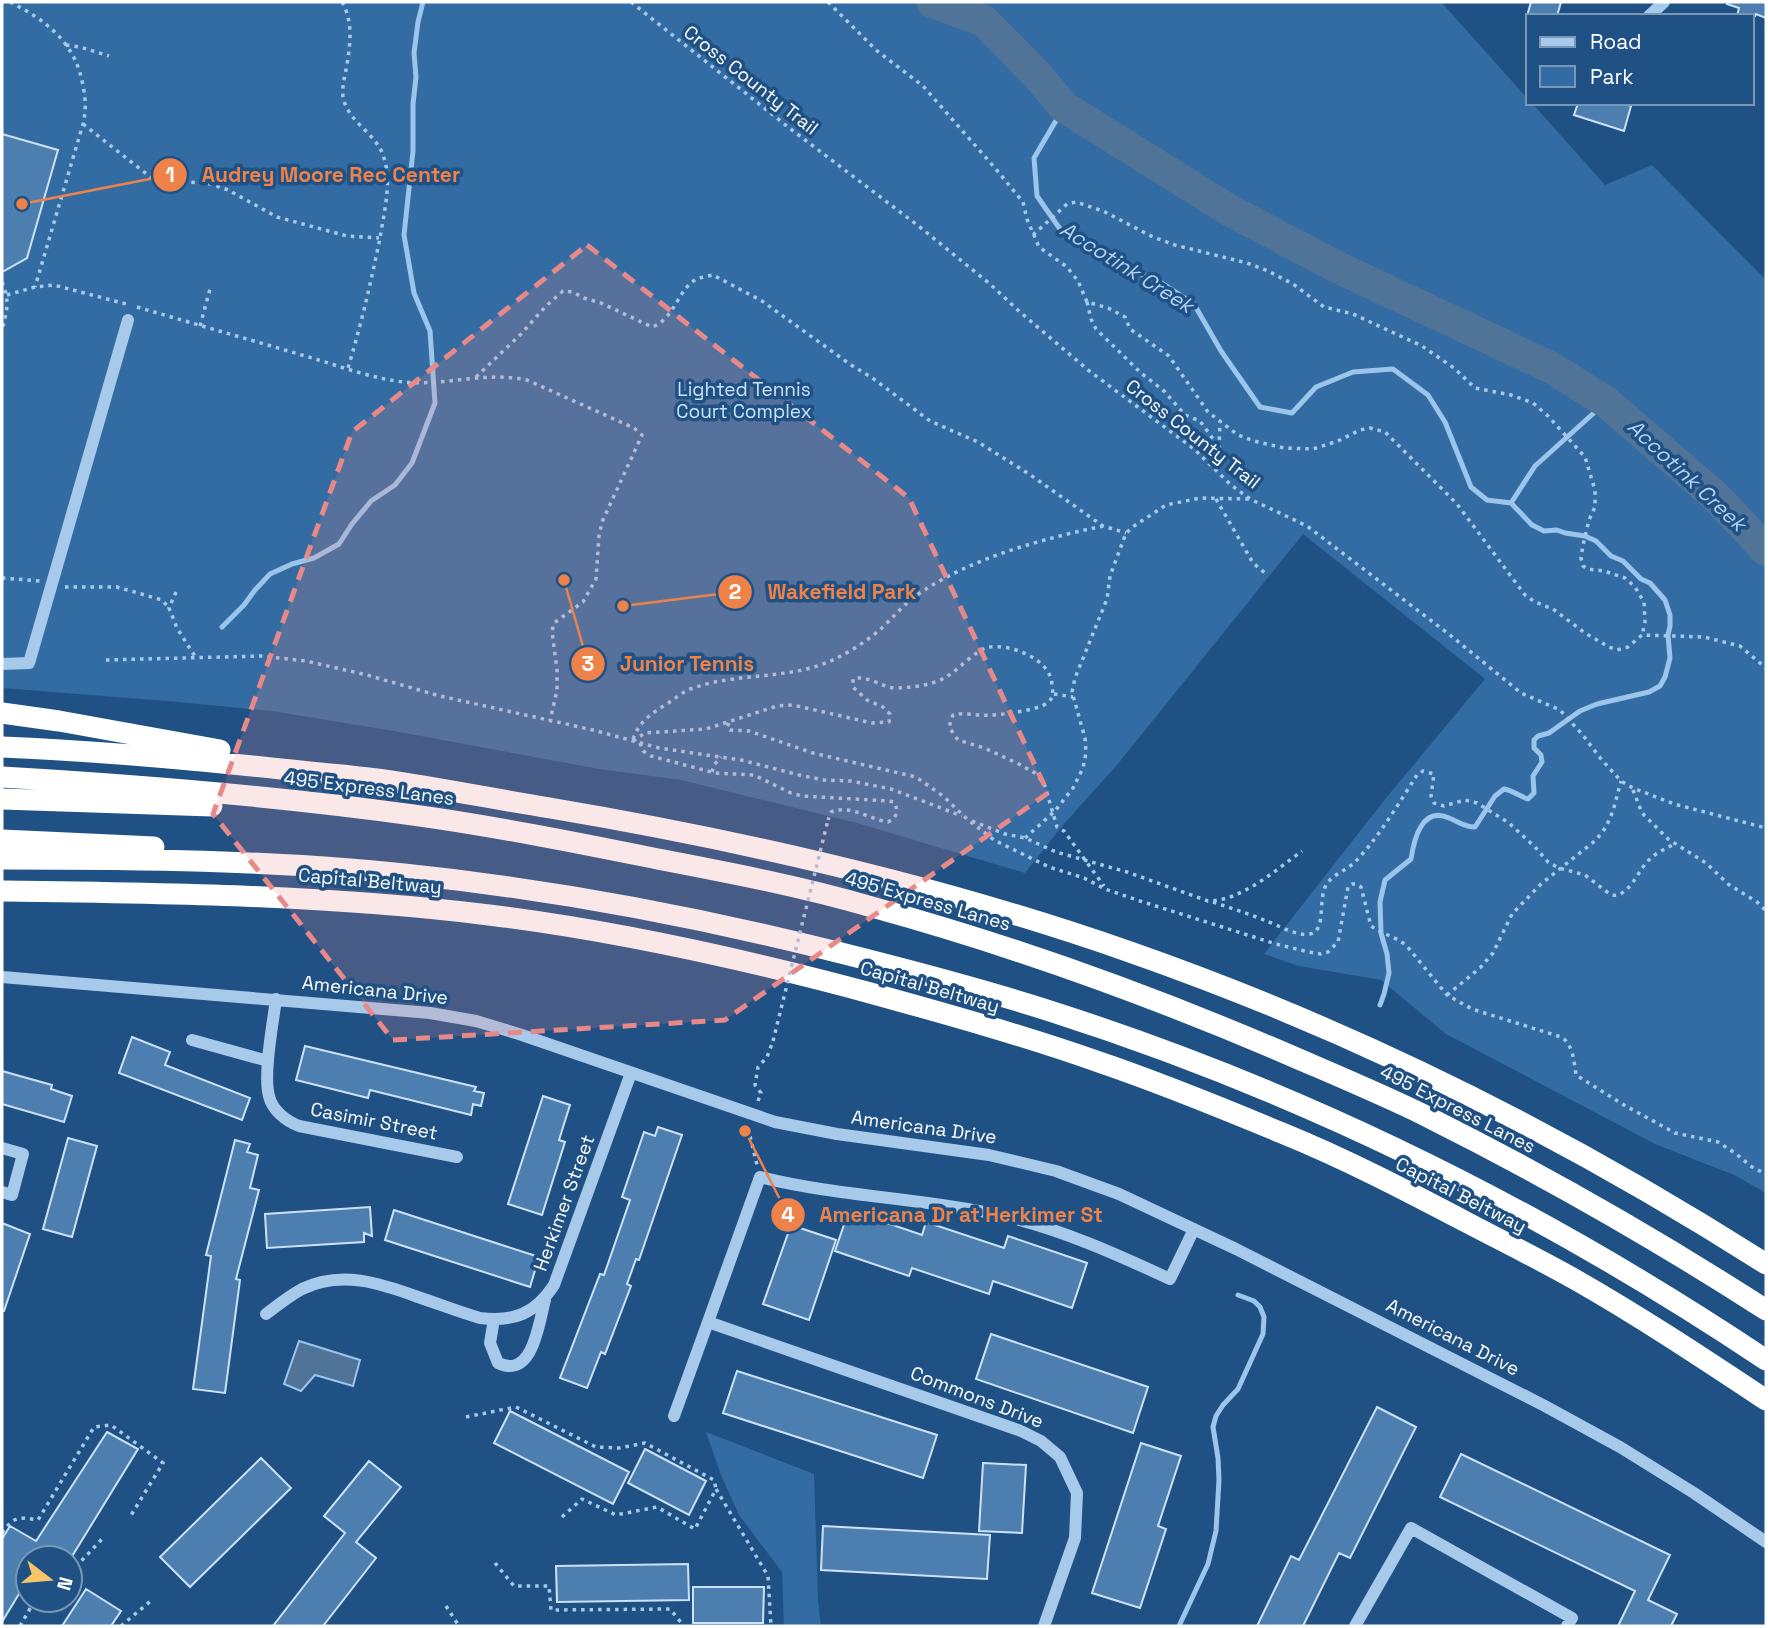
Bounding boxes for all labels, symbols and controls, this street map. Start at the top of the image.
legend [1526,14,1754,105]
street label: Cross County Trail [679,20,823,140]
text: Road [1590,28,1642,55]
text: Park [1590,63,1634,90]
callout: Audrey Moore Rec Center [153,154,474,196]
text: 1 [165,161,175,188]
text: Audrey Moore Rec Center [202,161,460,188]
water label: Accotink Creek [1055,215,1201,320]
street label: Cross County Trail [1121,374,1265,494]
park label: Lighted Tennis Court Complex [676,377,812,424]
water label: Accotink Creek [1622,413,1754,539]
callout: Wakefield Park [718,571,930,613]
text: 2 [729,578,741,605]
text: Wakefield Park [767,578,917,605]
callout: Junior Tennis [571,643,769,685]
text: 3 [582,650,594,677]
text: Junior Tennis [620,650,754,677]
street label: 495 Express Lanes [283,765,455,811]
street label: Capital Beltway [297,862,443,900]
street label: 495 Express Lanes [842,865,1014,937]
street label: Capital Beltway [857,955,1003,1019]
street label: Americana Drive [301,970,449,1010]
street label: 495 Express Lanes [1376,1059,1540,1159]
street label: Casimir Street [308,1096,440,1146]
street label: Americana Drive [850,1104,998,1150]
street label: Herkimer Street [528,1131,600,1275]
street label: Capital Beltway [1391,1151,1531,1239]
callout: Americana Dr at Herkimer St [770,1194,1117,1236]
text: 4 [781,1201,795,1228]
text: Americana Dr at Herkimer St [819,1201,1103,1228]
street label: Americana Drive [1382,1293,1524,1381]
street label: Commons Drive [907,1360,1047,1434]
north arrow [14,1544,84,1614]
text: N [51,1574,79,1593]

